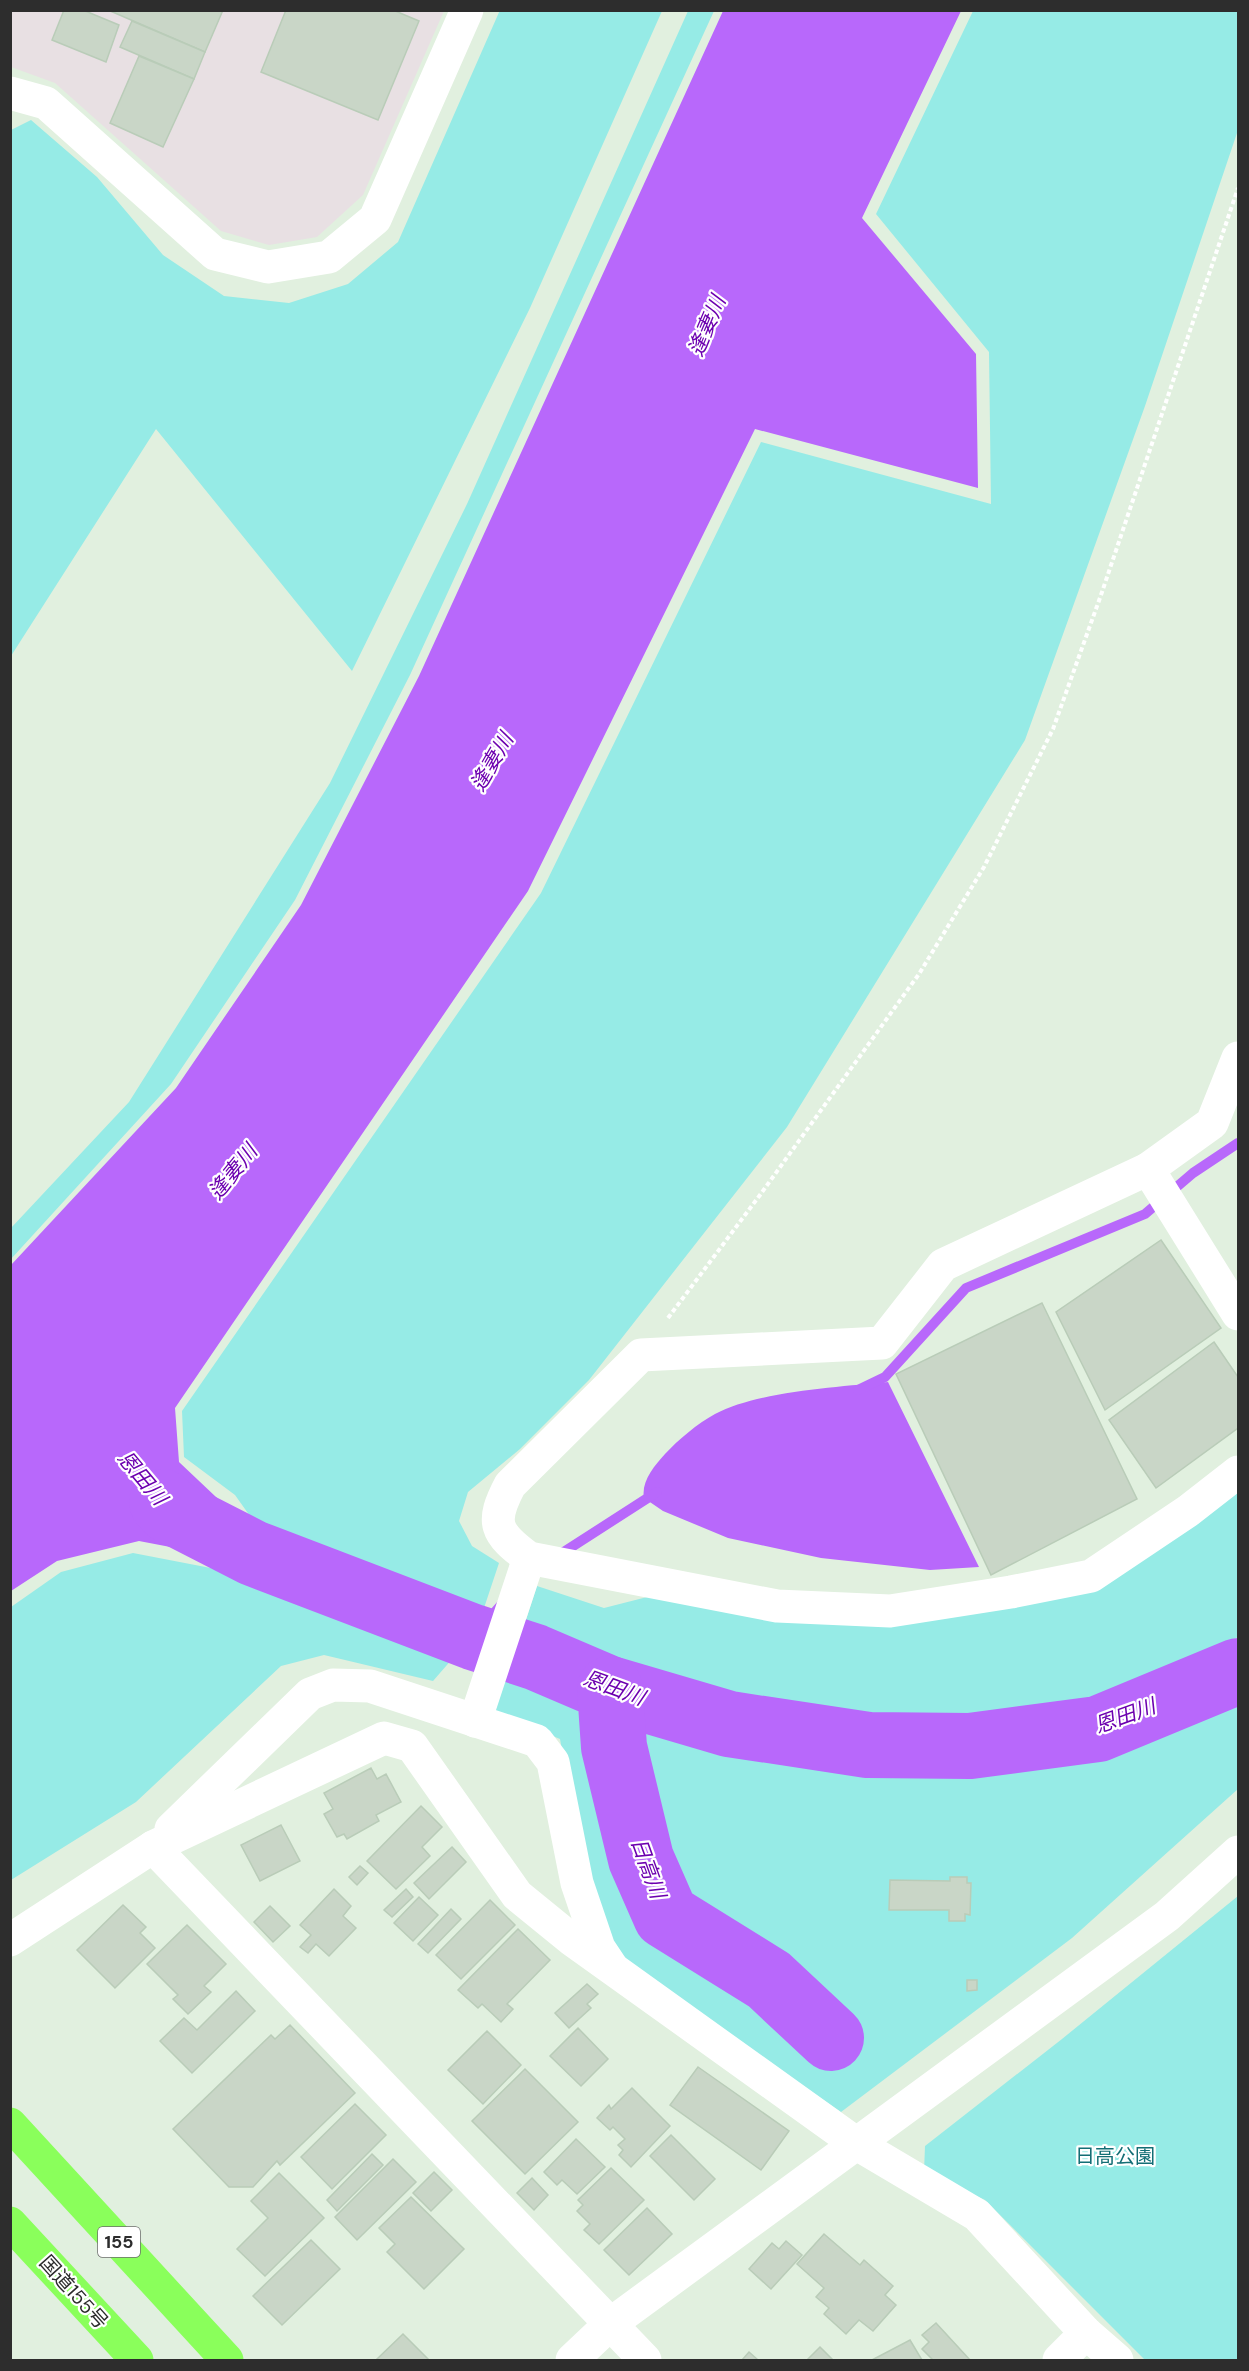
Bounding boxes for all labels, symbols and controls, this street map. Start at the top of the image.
water label: 逢妻川 [682,290,733,360]
water label: 逢妻川 [464,726,521,796]
water label: 逢妻川 [202,1137,265,1205]
water label: 恩田川 [111,1445,174,1513]
water label: 恩田川 [580,1664,650,1713]
water label: 恩田川 [1091,1691,1161,1740]
water label: 日高川 [624,1834,673,1904]
park label: 日高公園 [1075,2143,1155,2169]
road number: 155 [98,2227,140,2257]
street label: 国道155号 [34,2250,114,2334]

